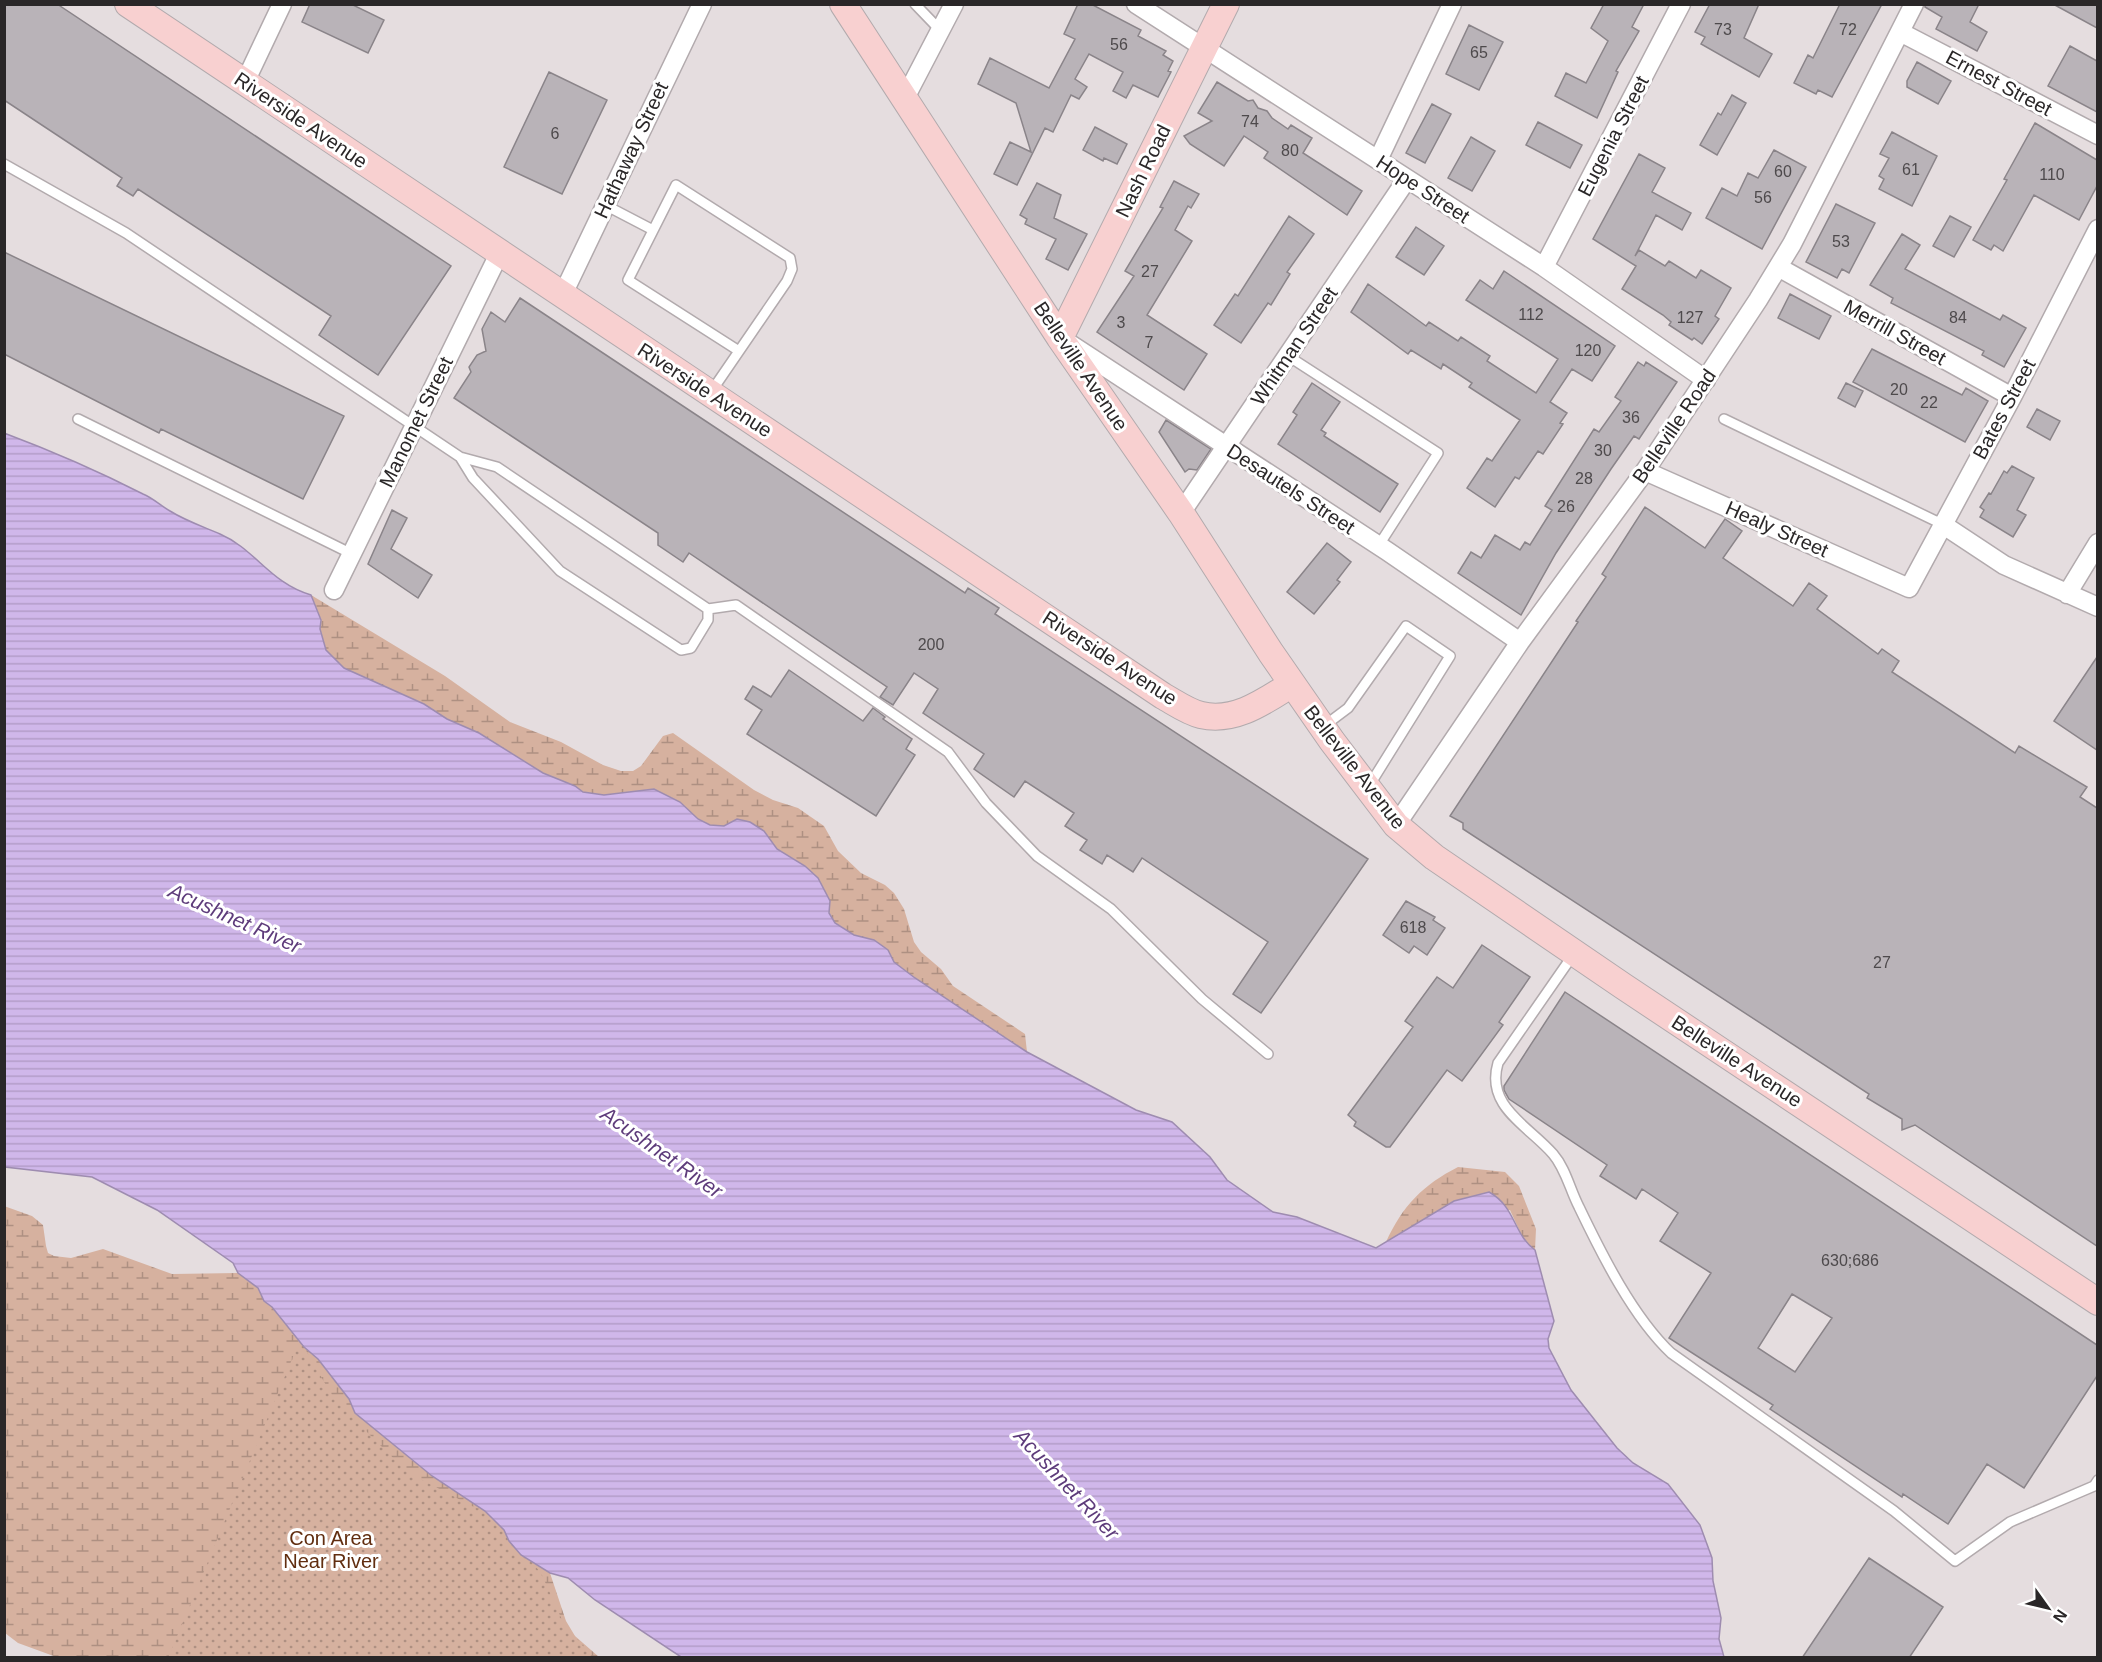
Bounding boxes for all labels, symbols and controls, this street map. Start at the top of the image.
house number: 73 [1714,21,1732,38]
house number: 72 [1839,21,1857,38]
house number: 56 [1110,36,1128,53]
house number: 65 [1470,44,1488,61]
street label: Ernest Street [1942,46,2056,120]
street label: Riverside Avenue [230,67,372,173]
street label: Eugenia Street [1573,72,1653,200]
street label: Hathaway Street [590,78,672,222]
house number: 74 [1241,113,1259,130]
street label: Nash Road [1111,121,1175,221]
house number: 6 [551,125,560,142]
house number: 80 [1281,142,1299,159]
street label: Hope Street [1372,151,1474,228]
house number: 61 [1902,161,1920,178]
house number: 60 [1774,163,1792,180]
house number: 110 [2039,166,2065,183]
house number: 56 [1754,189,1772,206]
house number: 53 [1832,233,1850,250]
house number: 27 [1141,263,1159,280]
street label: Whitman Street [1246,282,1342,409]
street label: Merrill Street [1840,295,1950,369]
street label: Belleville Avenue [1030,297,1132,435]
house number: 112 [1518,306,1544,323]
house number: 127 [1677,309,1703,326]
house number: 84 [1949,309,1967,326]
house number: 3 [1117,314,1126,331]
house number: 7 [1145,334,1154,351]
street label: Riverside Avenue [634,338,776,442]
house number: 120 [1575,342,1601,359]
street label: Manomet Street [375,353,457,491]
street label: Bates Street [1968,355,2040,463]
street label: Belleville Road [1628,365,1720,487]
house number: 20 [1890,381,1908,398]
house number: 22 [1920,394,1938,411]
house number: 36 [1622,409,1640,426]
street label: Desautels Street [1223,440,1359,539]
house number: 30 [1594,442,1612,459]
house number: 28 [1575,470,1593,487]
street label: Healy Street [1722,497,1832,562]
house number: 26 [1557,498,1575,515]
street label: Riverside Avenue [1039,606,1181,710]
house number: 200 [918,636,944,653]
street label: Belleville Avenue [1300,701,1410,833]
water label: Acushnet River [163,878,306,958]
house number: 618 [1400,919,1426,936]
house number: 27 [1873,954,1891,971]
street label: Belleville Avenue [1668,1011,1806,1111]
water label: Acushnet River [595,1101,728,1203]
house number: 630;686 [1821,1252,1879,1269]
water label: Acushnet River [1009,1423,1125,1545]
park label: Con Area Near River [283,1527,379,1572]
north arrow [2018,1578,2078,1638]
text: N [2050,1607,2070,1626]

